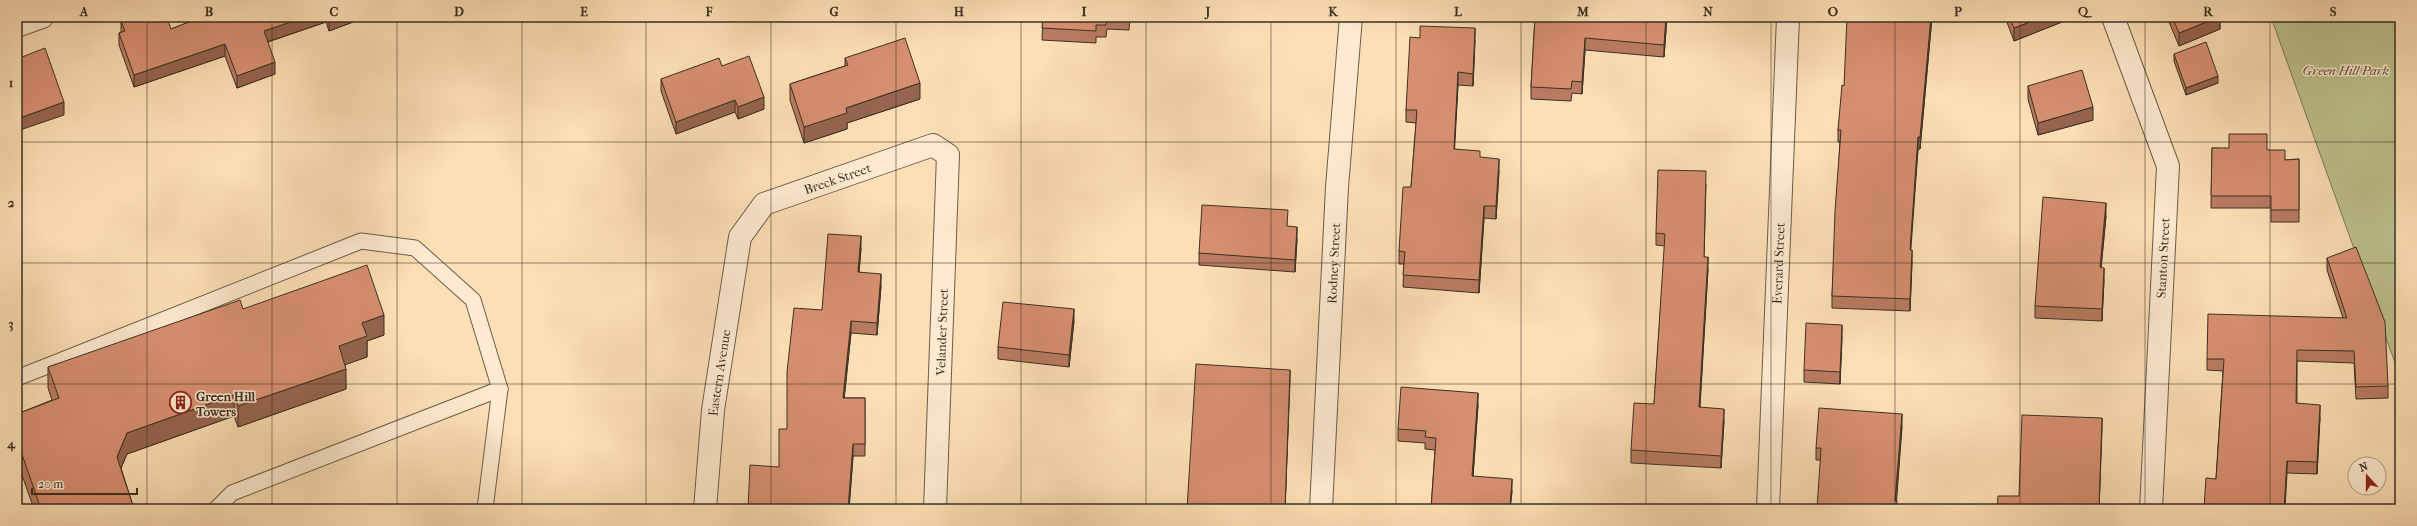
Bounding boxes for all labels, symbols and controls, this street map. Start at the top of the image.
text: A [79,4,89,19]
text: B [205,4,214,19]
text: C [330,4,339,19]
text: D [454,4,464,19]
text: E [580,4,588,19]
text: F [705,4,713,19]
text: G [829,4,839,19]
text: H [954,4,965,19]
text: I [1081,4,1087,19]
text: J [1204,4,1211,20]
text: K [1328,4,1339,19]
text: L [1454,4,1463,19]
text: M [1576,4,1589,19]
text: N [1703,4,1713,19]
text: O [1828,4,1838,19]
text: P [1954,4,1962,19]
text: Q [2078,4,2093,19]
text: R [2203,4,2214,19]
text: S [2330,4,2337,19]
park label: Green Hill Park [2303,63,2390,78]
text: 1 [9,75,14,90]
street label: Breck Street [802,160,873,197]
text: 2 [8,195,15,210]
street label: Stanton Street [2153,217,2173,299]
street label: Rodney Street [1324,222,1343,304]
street label: Everard Street [1769,222,1787,304]
street label: Velander Street [933,288,951,377]
text: 3 [8,316,14,332]
street label: Eastern Avenue [705,328,733,417]
place label: Green Hill Towers [195,389,256,419]
building icon: Green Hill Towers [168,390,194,416]
text: 4 [6,436,16,452]
north arrow [2347,456,2387,496]
text: N [2357,459,2370,475]
scale bar [32,470,137,496]
text: 20 m [38,477,63,491]

